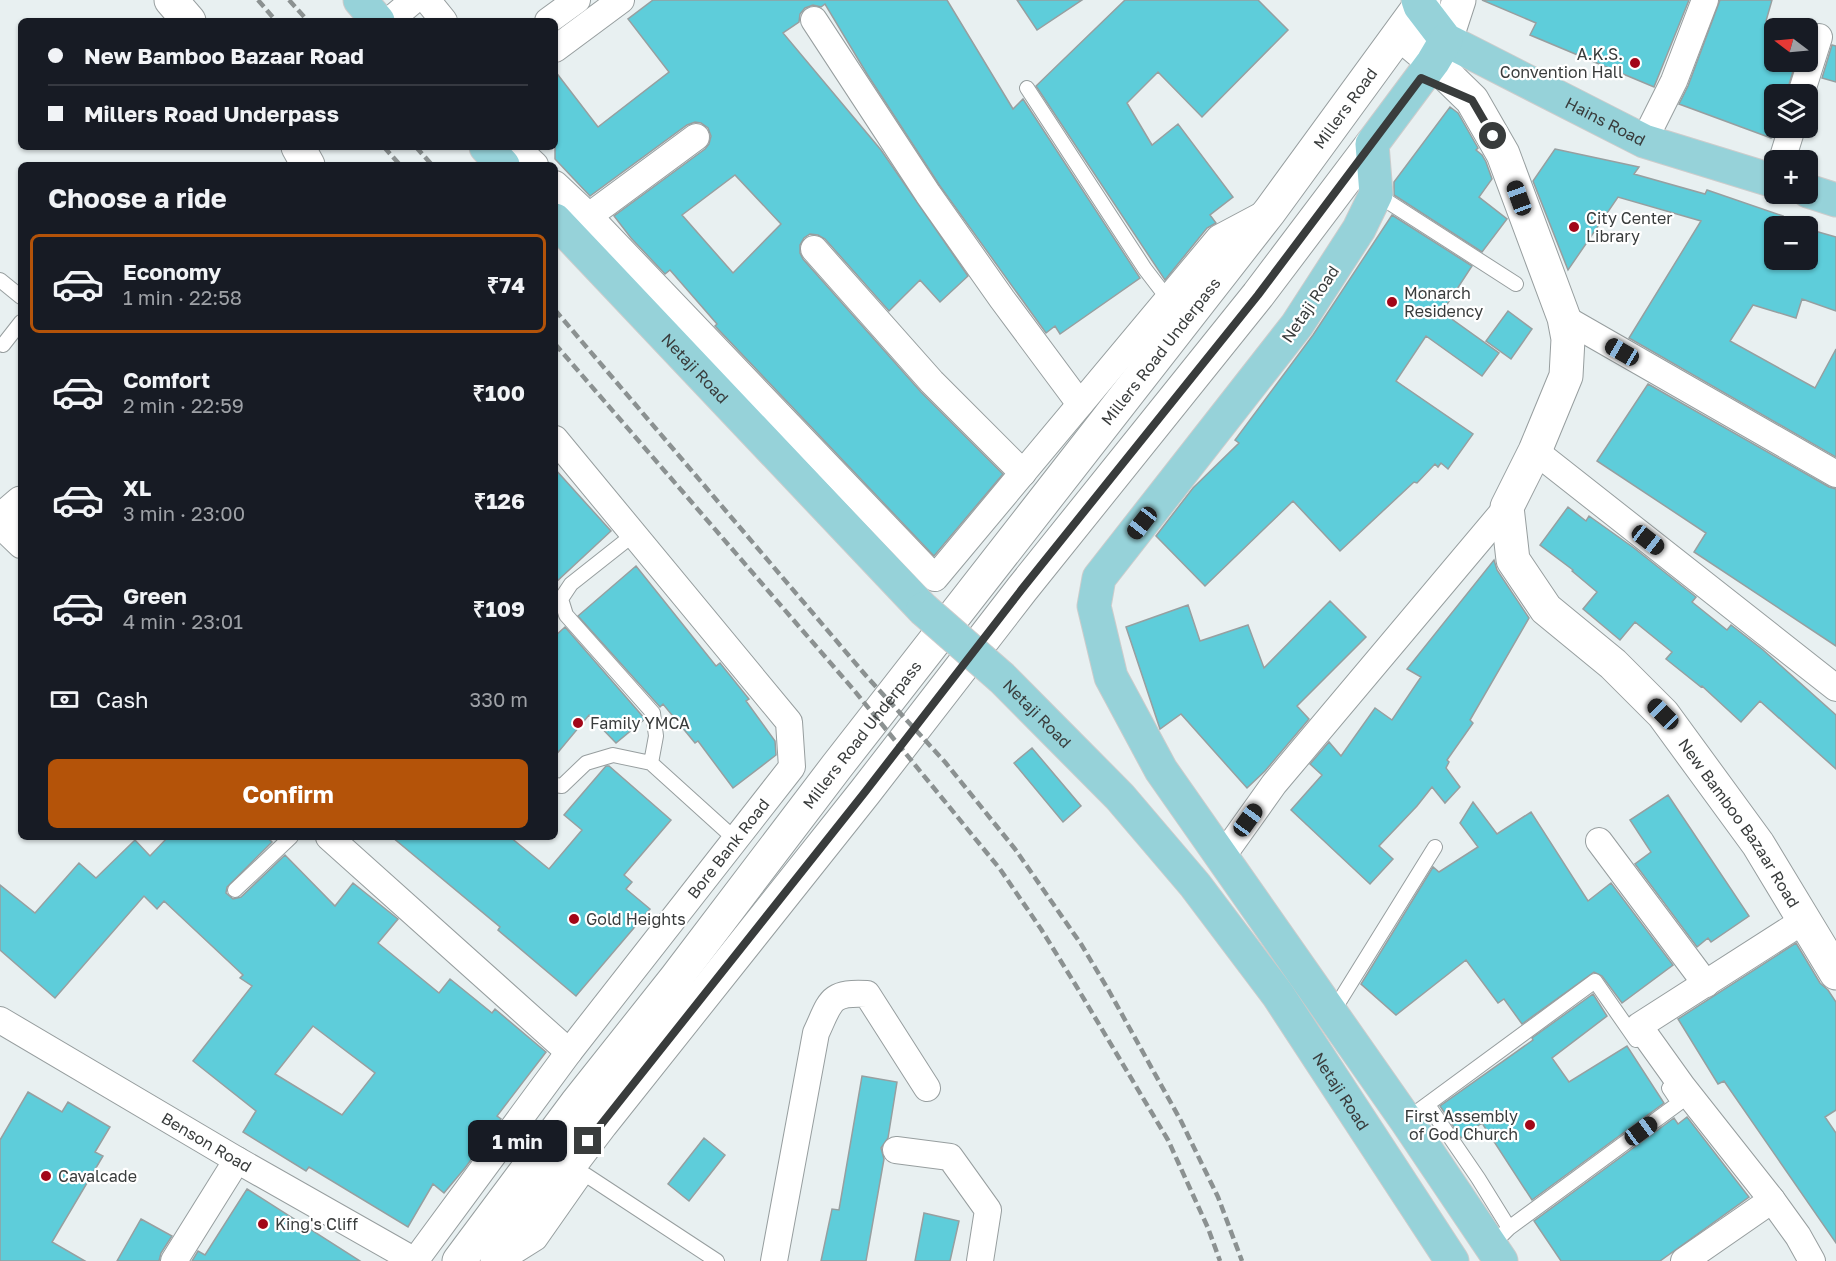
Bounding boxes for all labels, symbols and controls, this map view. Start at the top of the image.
north arrow [1764,18,1818,72]
map controls [1764,18,1818,270]
text: New Bamboo Bazaar Road [84,42,364,69]
place label: A.K.S. Convention Hall [1500,44,1623,82]
marker: A.K.S. Convention Hall [1628,56,1642,70]
street label: Millers Road [1309,64,1381,153]
button: layers [1764,84,1818,138]
street label: Hains Road [1562,93,1649,150]
text: Millers Road Underpass [84,100,339,127]
route start [1479,122,1506,149]
button: + [1764,150,1818,204]
car [1504,178,1534,218]
text: Choose a ride [48,182,227,214]
place label: City Center Library [1586,208,1673,246]
button: − [1764,216,1818,270]
marker: City Center Library [1567,220,1581,234]
icon: car [51,257,105,311]
text: Economy [123,258,221,285]
street label: Netaji Road [1277,262,1343,346]
text: ₹74 [487,271,525,298]
street label: Millers Road Underpass [1097,273,1225,429]
place label: Monarch Residency [1404,283,1483,321]
text: 1 min · 22:58 [123,285,242,309]
marker: Monarch Residency [1385,295,1399,309]
street label: Netaji Road [657,329,733,407]
car [1602,335,1642,369]
icon: car [51,365,105,419]
text: Comfort [123,366,210,393]
text: ₹100 [472,379,525,406]
text: 2 min · 22:59 [123,393,244,417]
icon: car [51,473,105,527]
text: XL [123,474,151,501]
text: ₹126 [474,487,525,514]
text: 3 min · 23:00 [123,501,245,525]
car [1124,503,1160,543]
car [1628,522,1668,558]
icon: car [51,581,105,635]
text: Green [123,582,187,609]
text: ₹109 [473,595,525,622]
text: 4 min · 23:01 [123,609,243,633]
street label: Millers Road Underpass [798,656,926,813]
street label: Netaji Road [999,675,1076,752]
icon: cash [48,683,81,716]
text: Cash [96,686,149,713]
text: 330 m [470,687,528,711]
car [1644,695,1682,733]
place label: Family YMCA [590,713,690,733]
marker: Family YMCA [571,716,585,730]
street label: New Bamboo Bazaar Road [1674,734,1804,911]
button: Confirm [48,759,528,828]
street label: Bore Bank Road [683,794,774,903]
car [1230,800,1266,840]
place label: Gold Heights [586,909,686,929]
marker: Gold Heights [567,912,581,926]
street label: Netaji Road [1308,1049,1374,1134]
place label: First Assembly of God Church [1404,1106,1518,1144]
street label: Benson Road [158,1108,255,1176]
car [1621,1113,1661,1149]
marker: First Assembly of God Church [1523,1118,1537,1132]
callout: 1 min [468,1120,567,1162]
route end [574,1127,601,1154]
text: 1 min [492,1129,543,1153]
place label: Cavalcade [58,1166,137,1186]
marker: Cavalcade [39,1169,53,1183]
place label: King's Cliff [275,1214,358,1234]
marker: King's Cliff [256,1217,270,1231]

